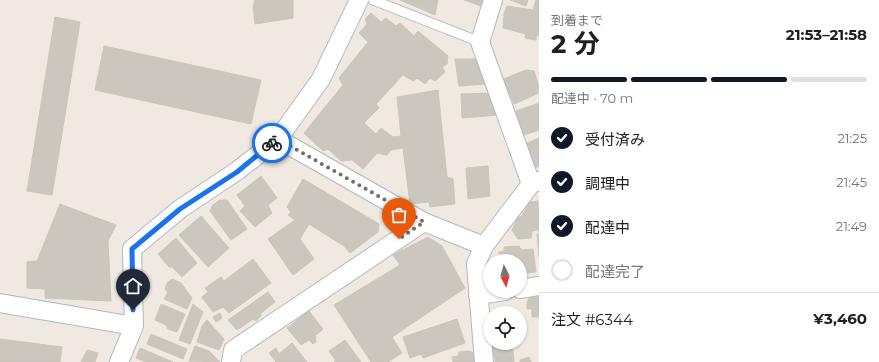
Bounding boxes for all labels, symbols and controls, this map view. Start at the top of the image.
text: 到着まで [551,12,603,28]
text: 21:53–21:58 [786,25,867,44]
text: 2 分 [551,28,600,60]
text: 配達中 · 70 m [551,90,633,106]
courier [252,123,292,163]
icon: check [551,127,573,149]
text: 受付済み [585,130,645,149]
text: 21:25 [837,130,867,146]
icon: bike [261,132,283,154]
icon: check [551,171,573,193]
text: 調理中 [585,174,630,193]
text: 21:45 [836,174,867,190]
pin [382,198,416,239]
icon: bag [388,204,410,226]
icon: check [551,215,573,237]
text: 配達中 [585,218,630,237]
text: 21:49 [836,218,867,234]
north arrow [483,254,527,298]
map controls [483,254,527,350]
text: 配達完了 [585,262,645,281]
pin [116,269,150,310]
icon: home [122,275,144,297]
button: locate [483,306,527,350]
text: ¥3,460 [813,309,867,328]
text: 注文 #6344 [551,310,633,329]

